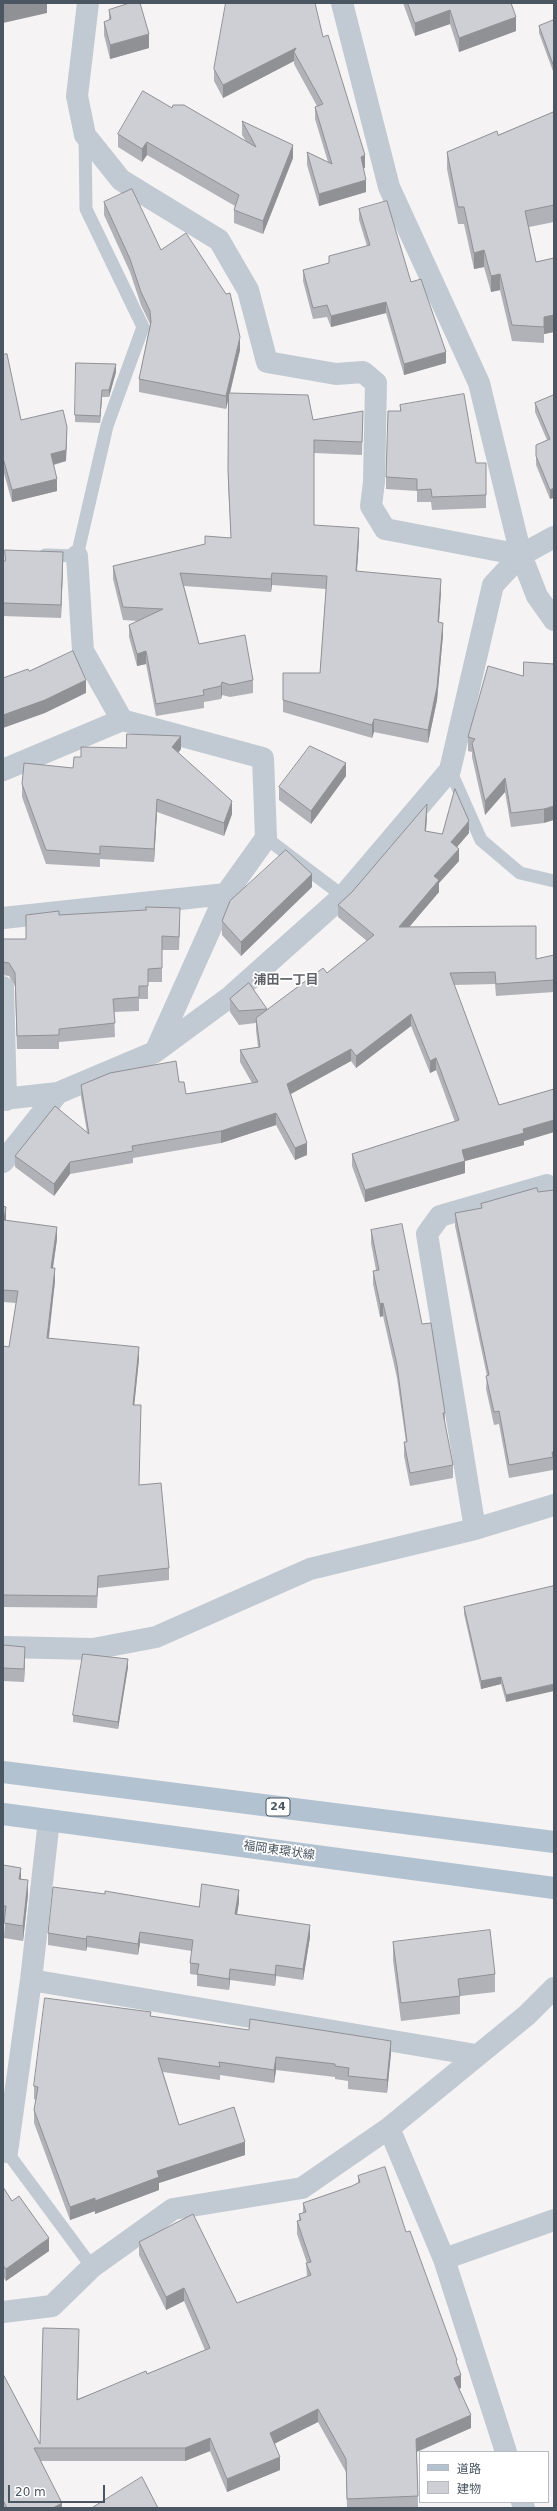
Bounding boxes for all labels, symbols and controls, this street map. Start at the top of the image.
district label: 浦田一丁目 [254,973,318,989]
road number: 24 [266,1798,290,1816]
street label: 福岡東環状線 [242,1839,316,1863]
legend [419,2451,549,2503]
text: 道路 [457,2462,481,2476]
scale bar [10,2477,107,2503]
text: 建物 [457,2482,481,2496]
text: 20 m [15,2485,46,2499]

